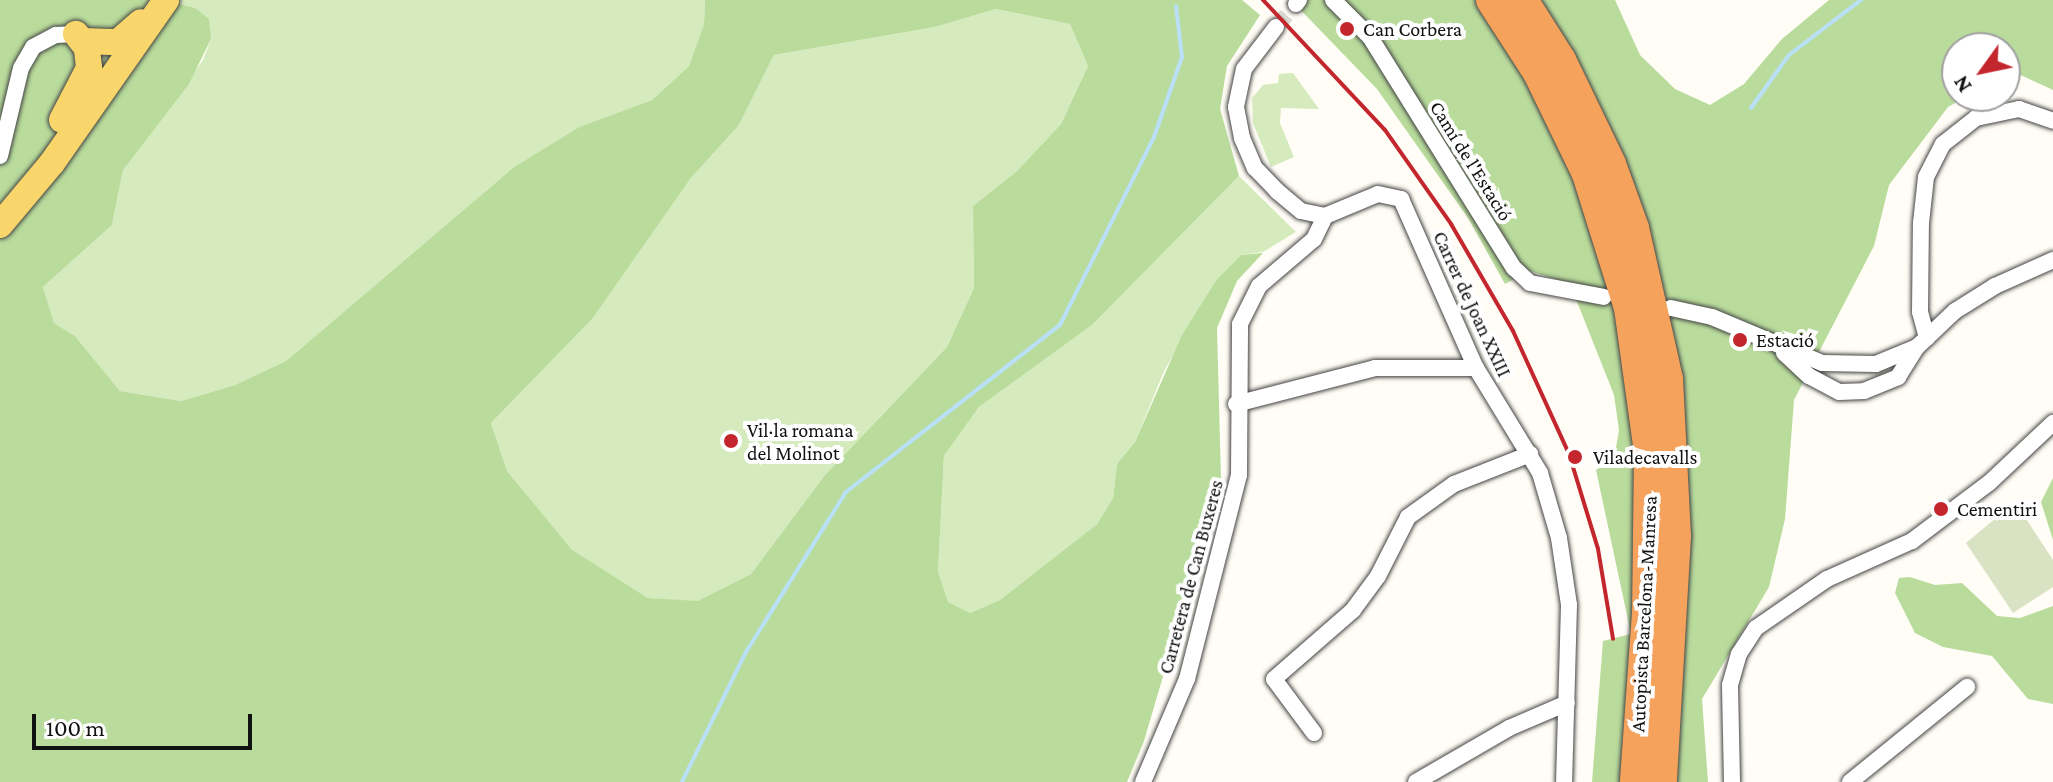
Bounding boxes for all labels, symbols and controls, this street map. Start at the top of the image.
place label: Can Corbera [1363,17,1462,41]
marker: Can Corbera [1338,20,1356,38]
north arrow [1941,32,2021,112]
text: N [1948,71,1977,97]
street label: Camí de l'Estació [1425,97,1517,225]
street label: Carrer de Joan XXIII [1428,227,1516,381]
place label: Estació [1756,328,1814,352]
marker: Estació [1731,331,1749,349]
place label: Vil·la romana del Molinot [747,418,854,465]
marker: Vil·la romana del Molinot [722,432,740,450]
place label: Viladecavalls [1593,445,1697,469]
marker: Viladecavalls [1564,446,1586,468]
street label: Carretera de Can Buxeres [1154,477,1228,677]
street label: Autopista Barcelona-Manresa [1626,495,1662,733]
place label: Cementiri [1957,497,2037,521]
marker: Cementiri [1932,500,1950,518]
scale bar [36,698,256,748]
text: 100 m [46,714,105,741]

